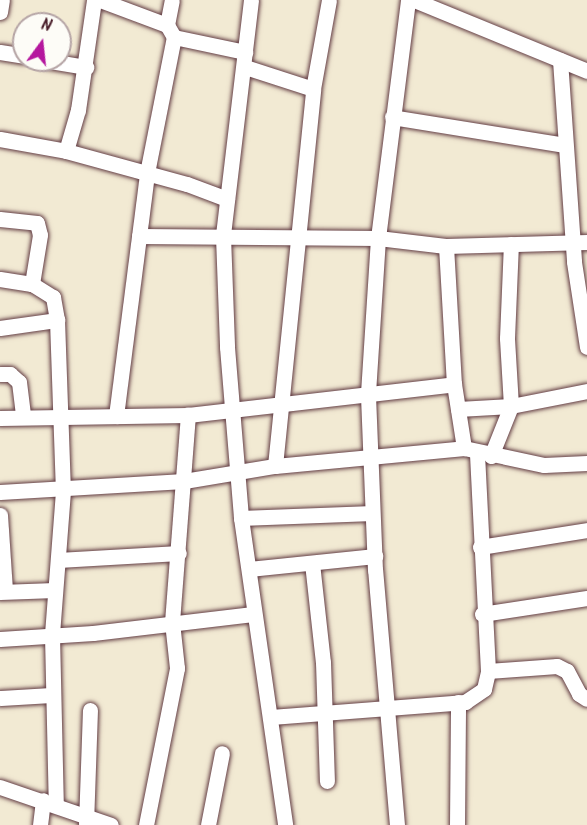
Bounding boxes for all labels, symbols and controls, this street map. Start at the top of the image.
north arrow [12,12,72,72]
text: N [38,13,54,39]

